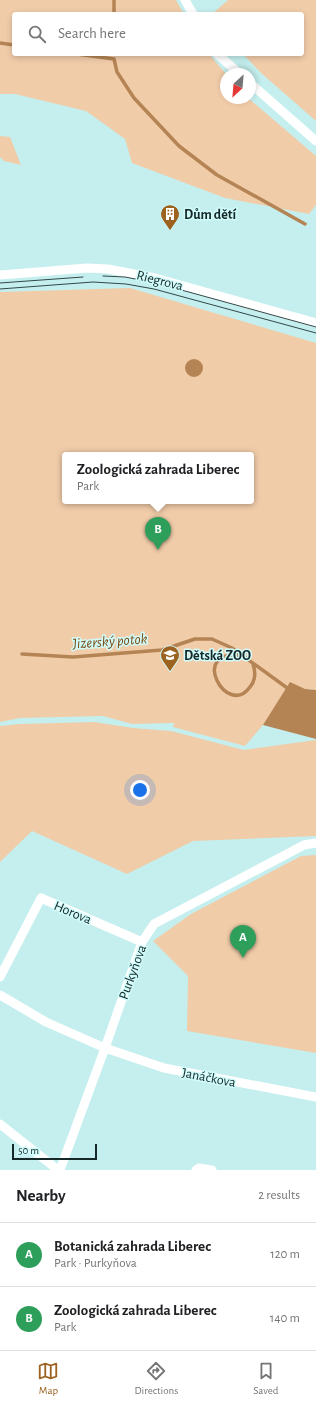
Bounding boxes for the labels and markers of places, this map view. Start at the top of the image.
building icon: Dům dětí [159,203,181,231]
place label: Dům dětí [184,208,237,222]
pin: B [145,517,171,550]
school or university icon: Dětská ZOO [159,644,181,672]
place label: Dětská ZOO [184,649,251,663]
pin: A [230,925,256,958]

